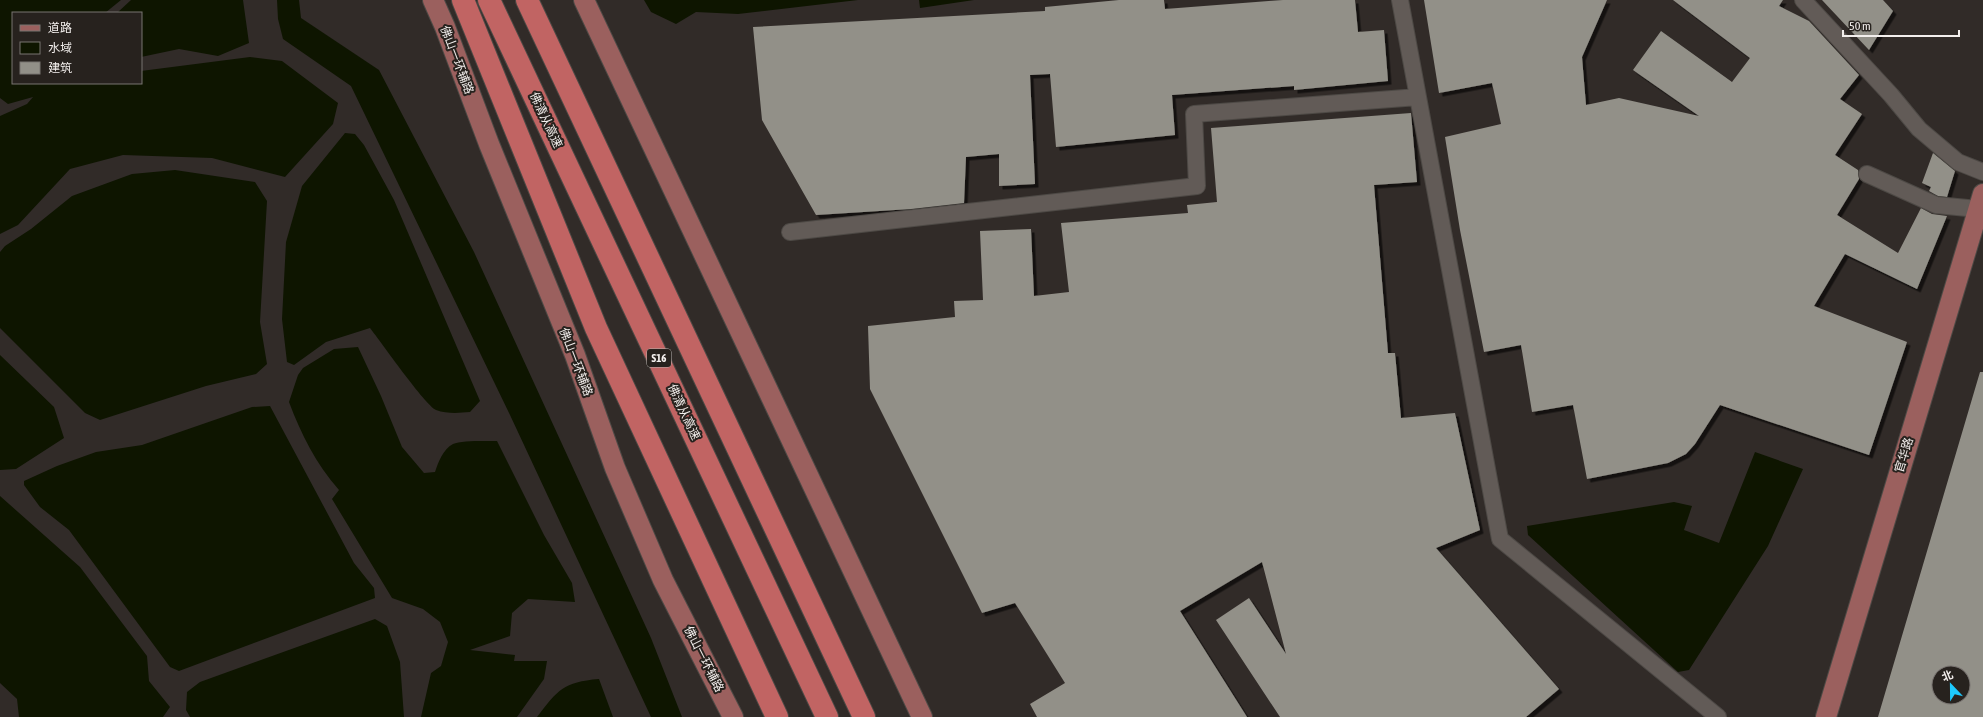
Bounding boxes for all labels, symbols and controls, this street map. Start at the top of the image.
legend [12,12,142,84]
scale bar [1843,12,1959,38]
text: 50 m [1849,19,1871,33]
text: 道路 [48,21,72,35]
street label: 佛山一环辅路 [438,24,476,96]
text: 水域 [48,41,72,55]
text: 建筑 [48,61,72,75]
street label: 佛清从高速 [527,90,565,150]
street label: 佛山一环辅路 [557,326,595,398]
road number: S16 [647,349,671,367]
street label: 佛清从高速 [665,382,703,442]
street label: 官华路 [1892,436,1916,474]
street label: 佛山一环辅路 [681,624,727,694]
north arrow [1931,665,1971,705]
text: 北 [1940,668,1955,683]

